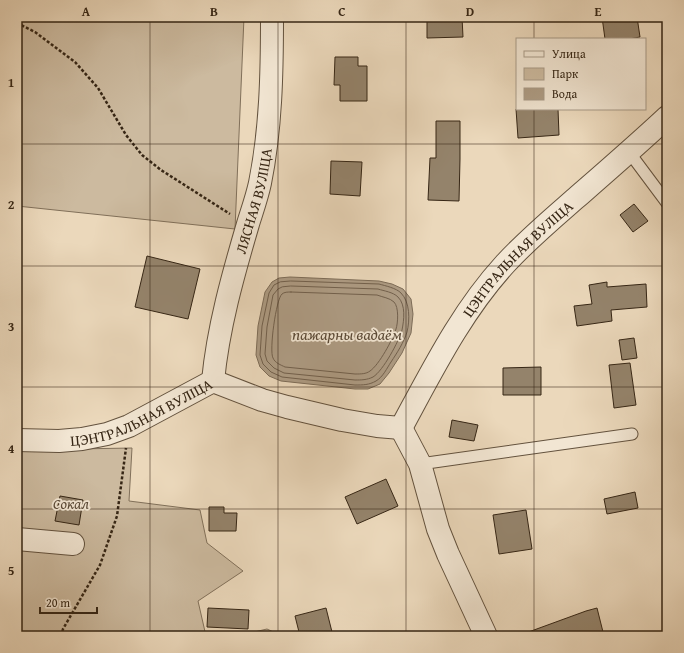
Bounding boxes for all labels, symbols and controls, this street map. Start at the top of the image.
text: A [82,2,91,21]
text: B [210,2,218,21]
text: C [338,2,346,21]
text: D [466,2,474,21]
text: E [595,2,602,21]
legend [516,38,646,110]
text: Улица [552,45,586,62]
text: Парк [552,65,579,82]
text: 1 [8,73,14,92]
text: Вода [552,85,577,102]
street label: ЛЯСНАЯ ВУЛІЦА [229,147,276,256]
text: 2 [8,195,15,214]
street label: ЦЭНТРАЛЬНАЯ ВУЛІЦА [457,195,577,321]
text: 3 [8,317,14,336]
water label: пажарны вадаём [292,322,403,346]
street label: ЦЭНТРАЛЬНАЯ ВУЛІЦА [69,373,216,450]
text: 4 [8,439,15,458]
park label: Сокал [53,493,89,514]
text: 5 [8,561,15,580]
scale bar [40,589,97,615]
text: 20 m [46,594,70,611]

